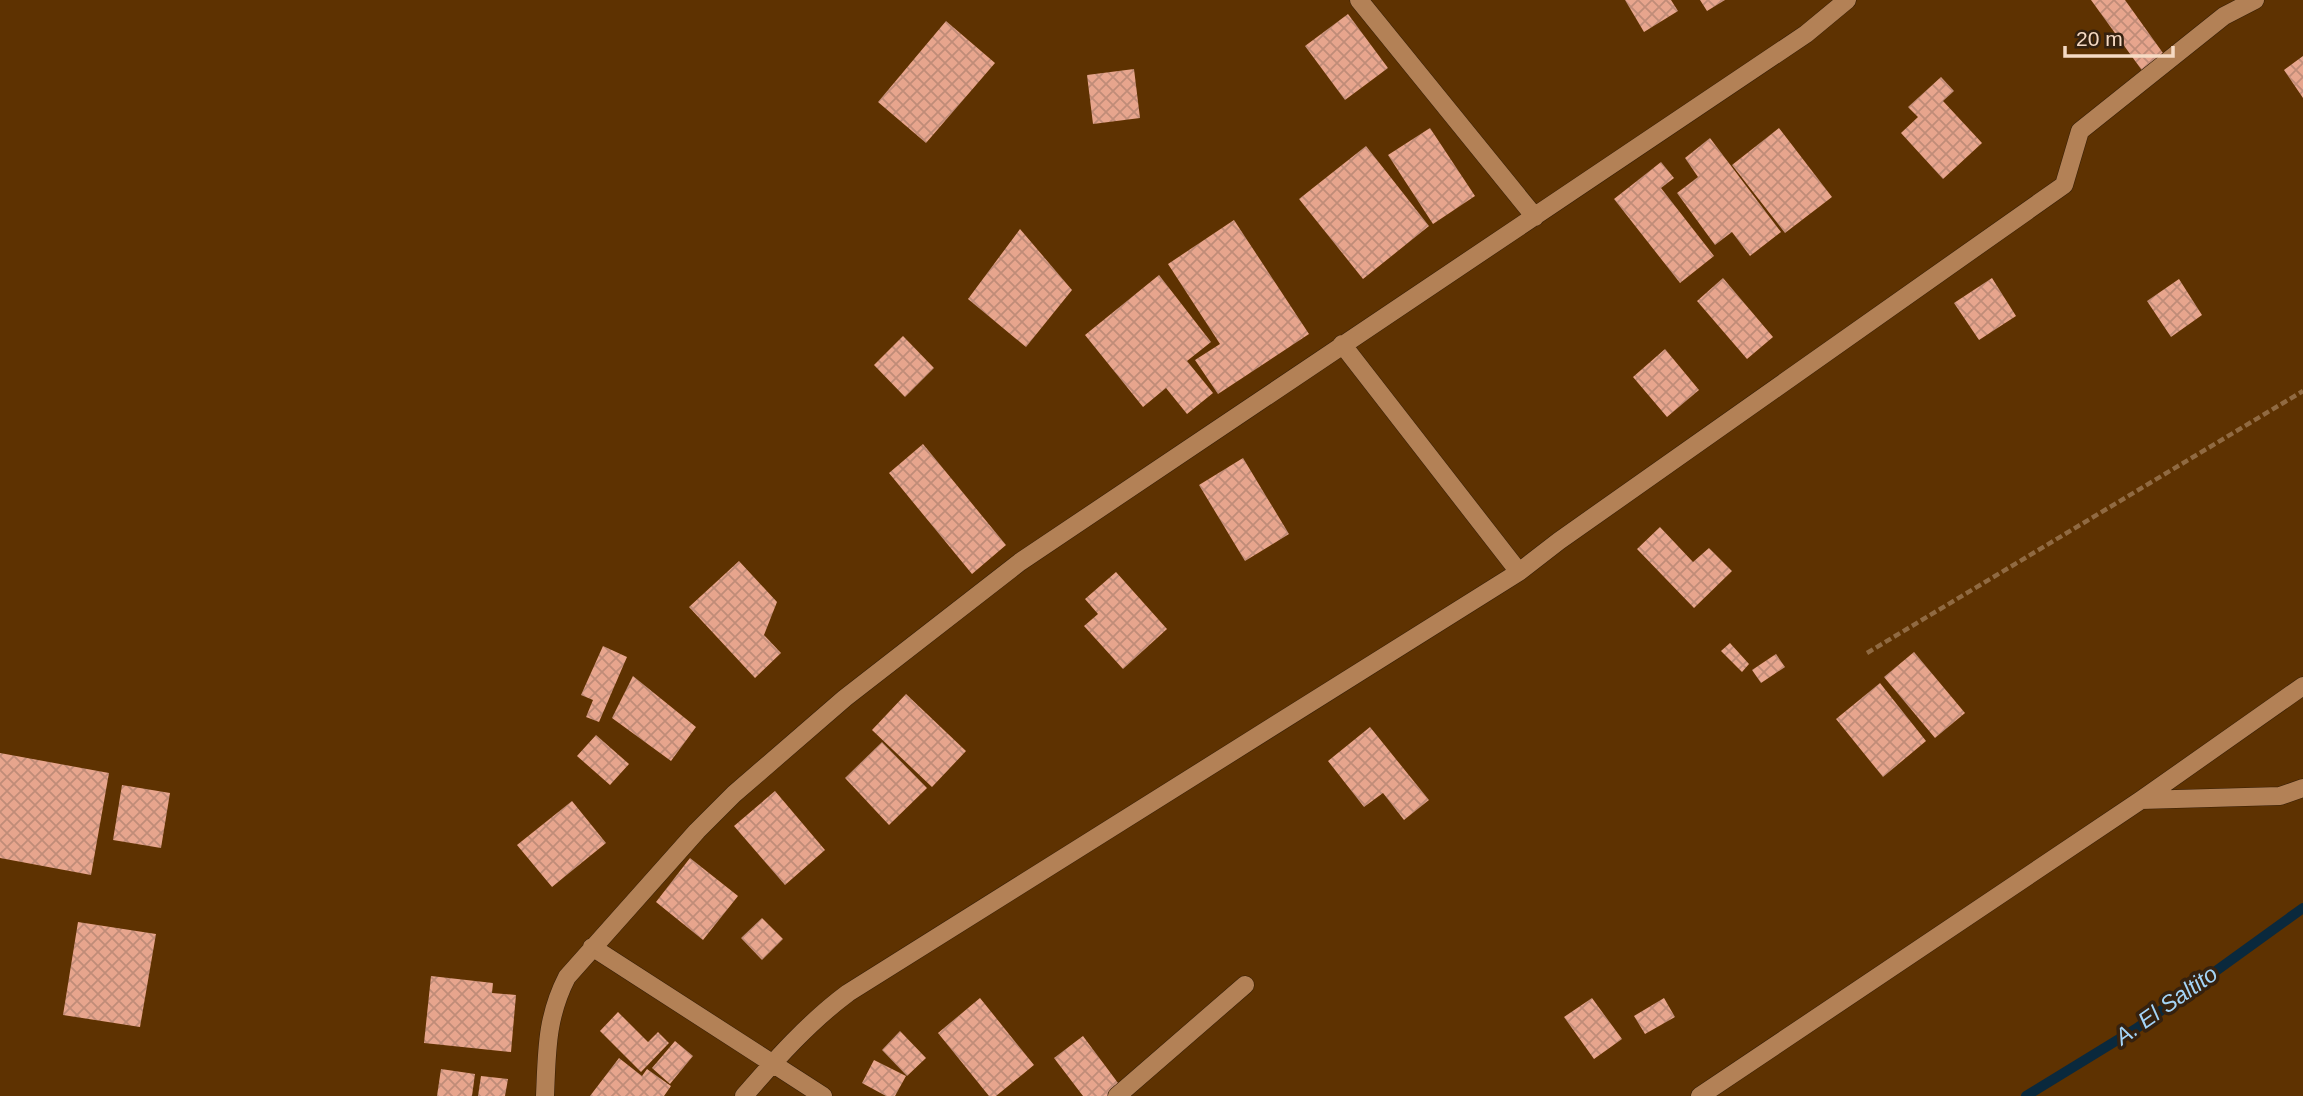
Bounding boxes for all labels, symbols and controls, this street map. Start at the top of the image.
scale bar [2065,14,2174,58]
text: 20 m [2076,27,2123,50]
water label: A. El Saltito [2108,960,2222,1051]

